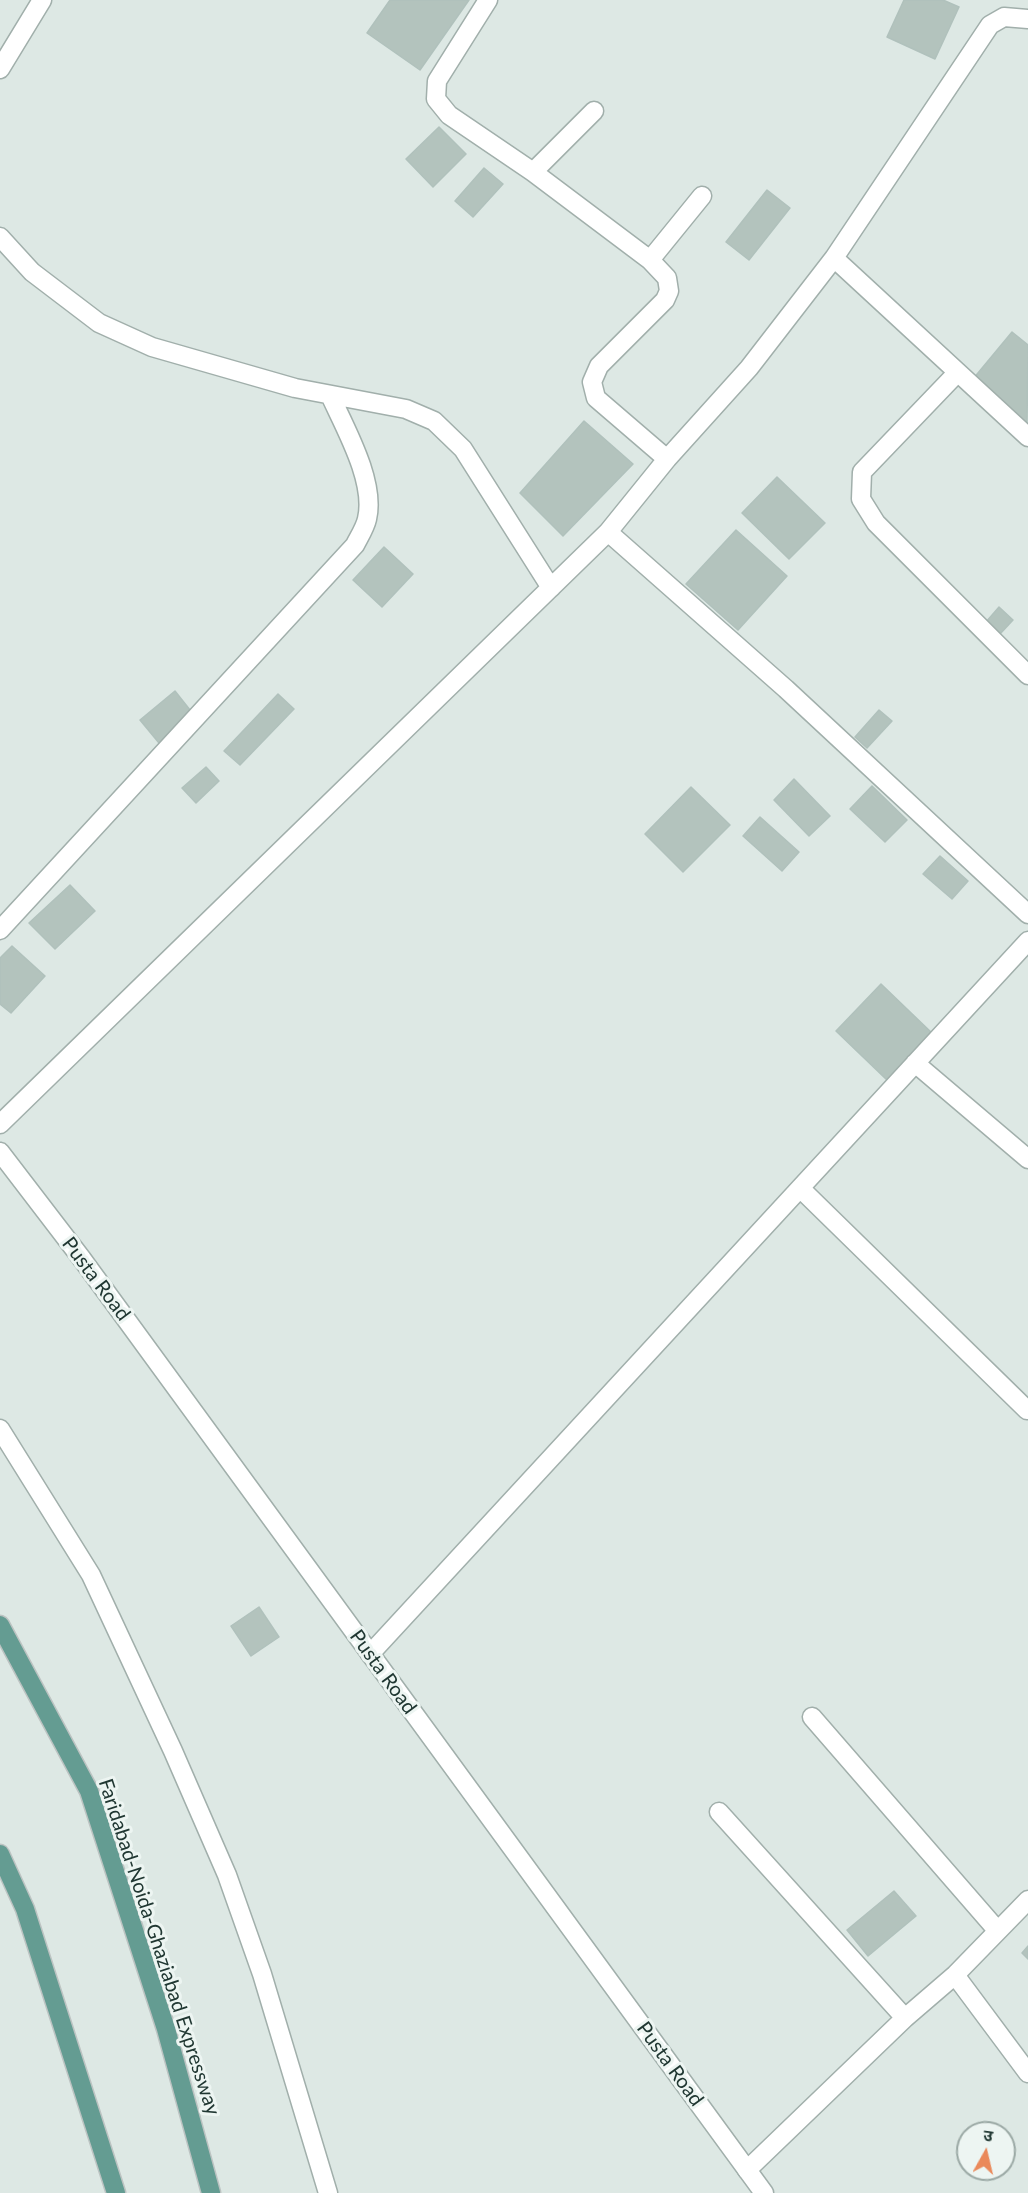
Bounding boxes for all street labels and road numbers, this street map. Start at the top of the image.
street label: Pusta Road [57,1233,135,1325]
street label: Pusta Road [344,1625,422,1719]
street label: Faridabad-Noida-Ghaziabad Expressway [93,1776,225,2118]
street label: Pusta Road [631,2017,709,2111]

